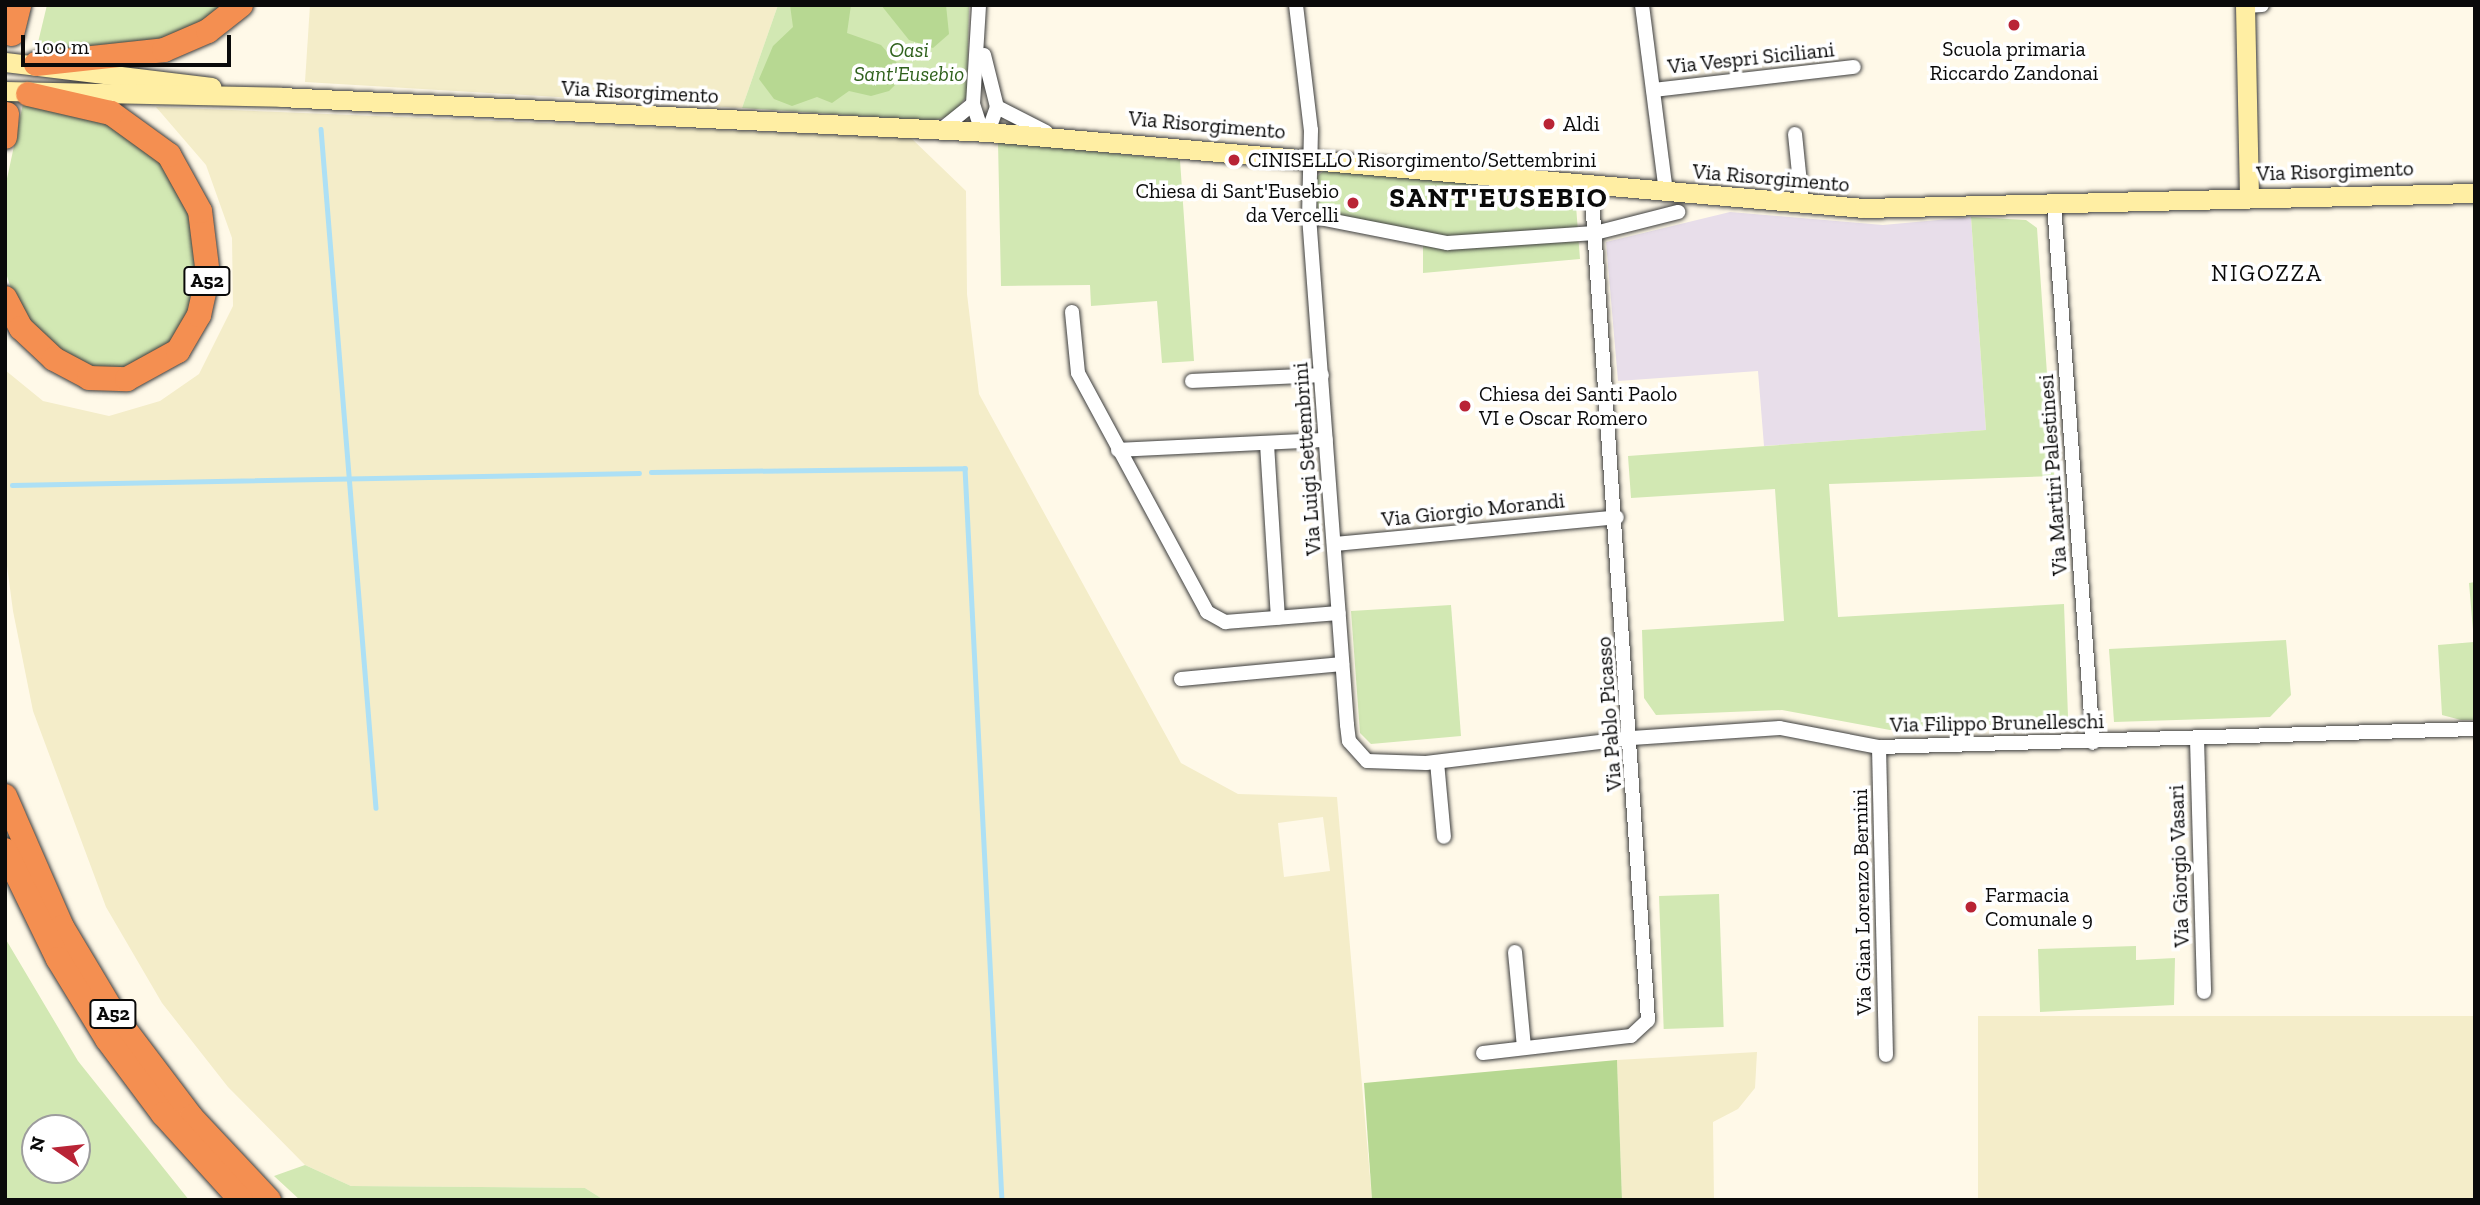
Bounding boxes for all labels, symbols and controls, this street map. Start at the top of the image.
marker: Scuola primaria Riccardo Zandonai [2006,17,2022,33]
scale bar [24,21,234,65]
text: 100 m [34,34,89,59]
place label: Scuola primaria Riccardo Zandonai [1930,36,2098,86]
park label: Oasi Sant'Eusebio [854,37,964,87]
street label: Via Vespri Siciliani [1666,37,1836,79]
street label: Via Risorgimento [561,75,719,109]
street label: Via Risorgimento [1127,106,1287,144]
place label: Aldi [1563,111,1600,137]
marker: Aldi [1541,116,1557,132]
place label: CINISELLO Risorgimento/Settembrini [1248,147,1596,173]
marker: CINISELLO Risorgimento/Settembrini [1226,152,1242,168]
street label: Via Risorgimento [2256,156,2414,186]
street label: Via Risorgimento [1691,159,1851,197]
place label: Chiesa di Sant'Eusebio da Vercelli [1135,178,1339,228]
district label: SANT'EUSEBIO [1391,181,1607,215]
marker: Chiesa di Sant'Eusebio da Vercelli [1345,195,1361,211]
district label: NIGOZZA [2212,259,2322,287]
road number: A52 [182,266,232,296]
street label: Via Luigi Settembrini [1288,362,1326,556]
street label: Via Martiri Palestinesi [2033,373,2073,577]
place label: Chiesa dei Santi Paolo VI e Oscar Romero [1479,381,1677,431]
marker: Chiesa dei Santi Paolo VI e Oscar Romero [1457,398,1473,414]
street label: Via Giorgio Morandi [1380,488,1566,532]
street label: Via Pablo Picasso [1591,636,1627,792]
street label: Via Filippo Brunelleschi [1890,709,2104,737]
street label: Via Giorgio Vasari [2164,784,2194,948]
street label: Via Gian Lorenzo Bernini [1847,788,1877,1016]
place label: Farmacia Comunale 9 [1985,882,2093,932]
marker: Farmacia Comunale 9 [1963,899,1979,915]
road number: A52 [88,998,138,1030]
north arrow [21,1114,91,1184]
text: N [24,1134,50,1154]

